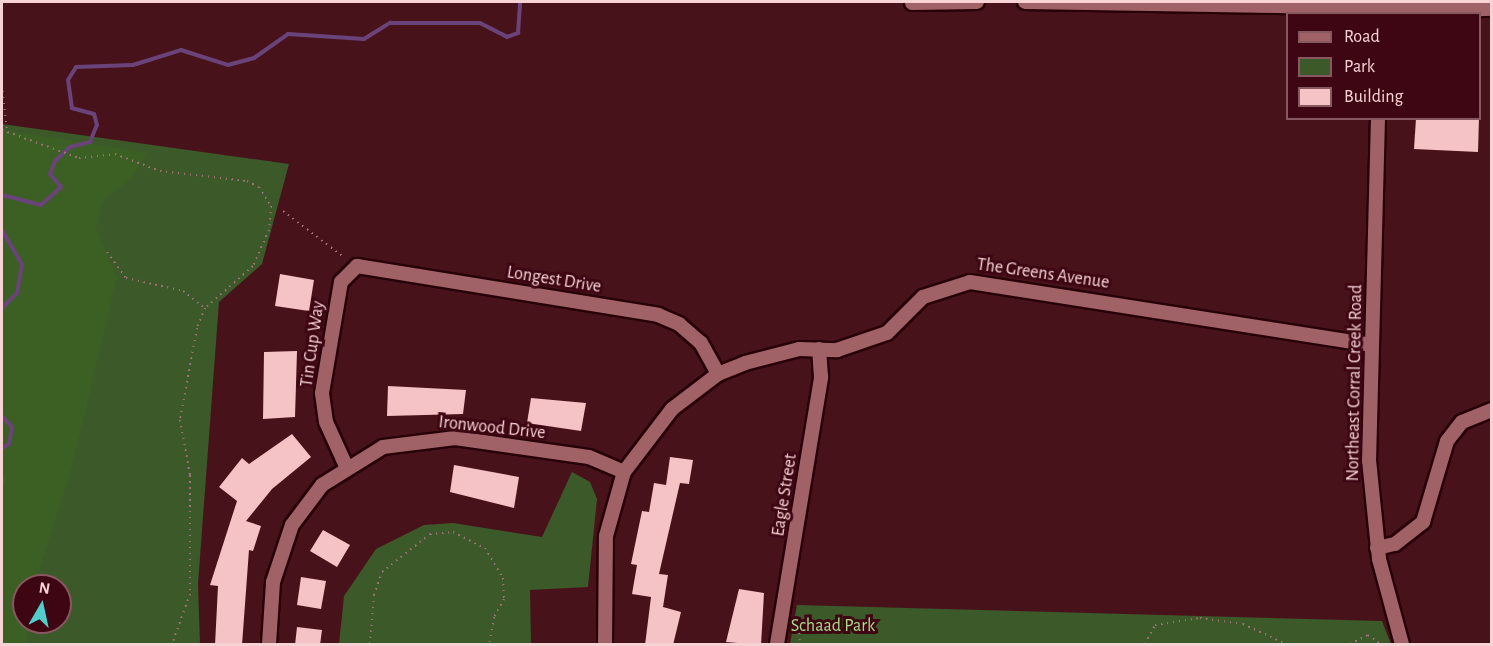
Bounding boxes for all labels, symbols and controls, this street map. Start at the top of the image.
legend [1286,12,1481,120]
text: Road [1344,28,1380,46]
text: Park [1344,58,1375,76]
text: Building [1344,88,1403,106]
street label: The Greens Avenue [975,254,1111,294]
street label: Longest Drive [505,262,603,298]
street label: Northeast Corral Creek Road [1342,284,1368,482]
street label: Tin Cup Way [296,300,330,388]
street label: Ironwood Drive [437,412,547,444]
street label: Eagle Street [768,452,802,538]
north arrow [12,574,72,634]
text: N [38,579,51,597]
park label: Schaad Park [791,615,875,637]

